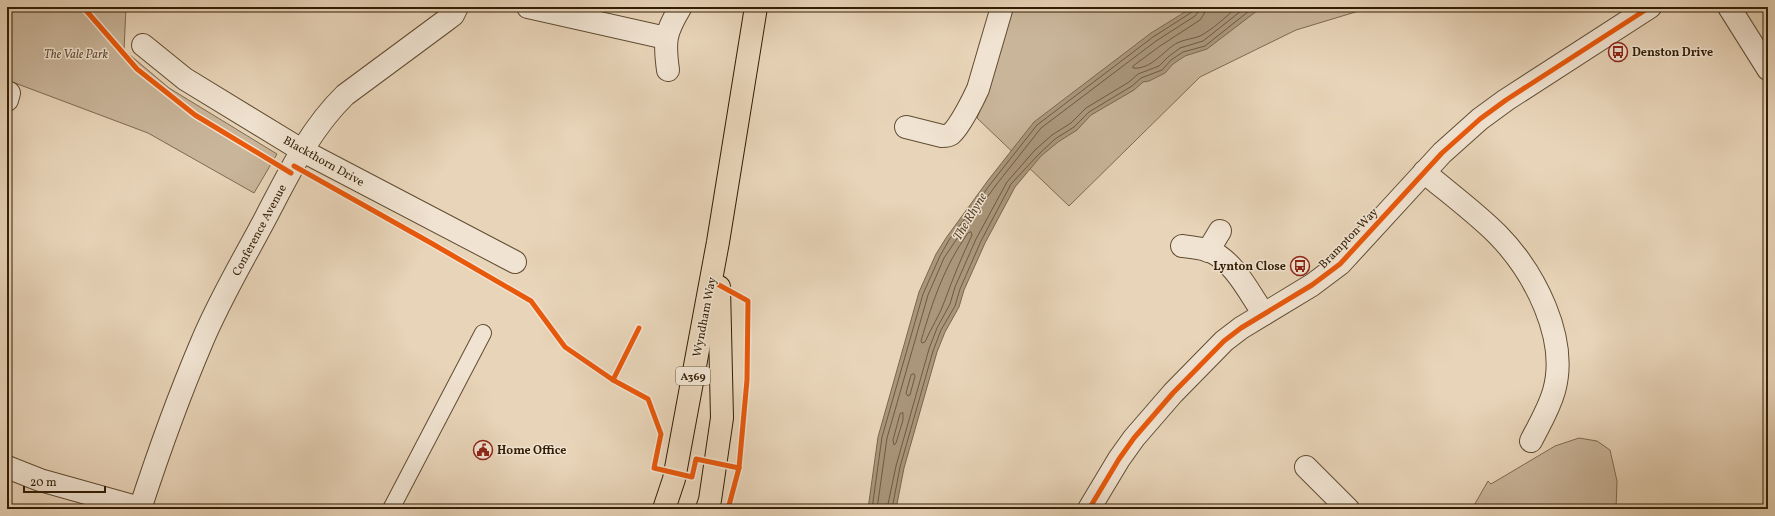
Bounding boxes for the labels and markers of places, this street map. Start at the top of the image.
bus stop icon: Denston Drive [1607,41,1629,63]
place label: Denston Drive [1632,45,1713,61]
bus stop icon: Lynton Close [1289,255,1311,277]
place label: Lynton Close [1213,259,1286,275]
public building icon: Home Office [472,439,494,461]
place label: Home Office [497,443,566,459]

